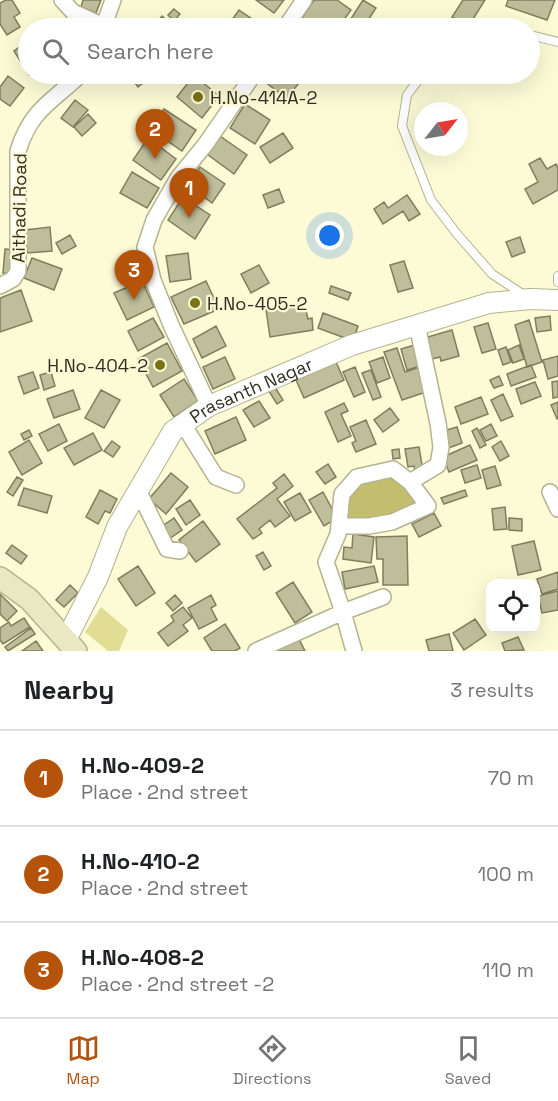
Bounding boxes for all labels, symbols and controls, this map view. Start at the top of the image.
search box [18,18,540,84]
icon: search [39,35,72,68]
text: Search here [87,37,214,65]
place label: H.No-414A-2 [210,86,317,109]
marker: H.No-414A-2 [191,90,205,104]
north arrow [414,102,468,156]
pin: 2 [136,110,174,159]
street label: Aithadi Road [7,153,31,263]
pin: 1 [170,168,208,218]
your location [315,221,344,250]
pin: 3 [114,250,154,300]
place label: H.No-405-2 [207,292,307,315]
marker: H.No-405-2 [188,296,202,310]
street label: Prasanth Nagar [185,352,316,428]
place label: H.No-404-2 [47,354,148,377]
marker: H.No-404-2 [153,358,167,372]
map controls [486,579,540,633]
button: locate [486,579,540,633]
text: Nearby [24,673,114,707]
text: 3 results [450,677,534,703]
text: H.No-409-2 [81,751,204,779]
text: 1 [39,765,48,791]
text: 70 m [488,765,534,791]
text: Place · 2nd street [81,779,249,805]
text: H.No-410-2 [81,847,200,875]
text: 2 [38,861,49,887]
text: 100 m [478,861,534,887]
text: Place · 2nd street [81,875,249,901]
text: H.No-408-2 [81,943,204,971]
text: 3 [37,957,50,983]
text: 110 m [482,957,534,983]
text: Place · 2nd street -2 [81,971,274,997]
tab: Map [67,1032,100,1089]
tab: Directions [233,1032,312,1089]
tab: Saved [445,1032,491,1089]

